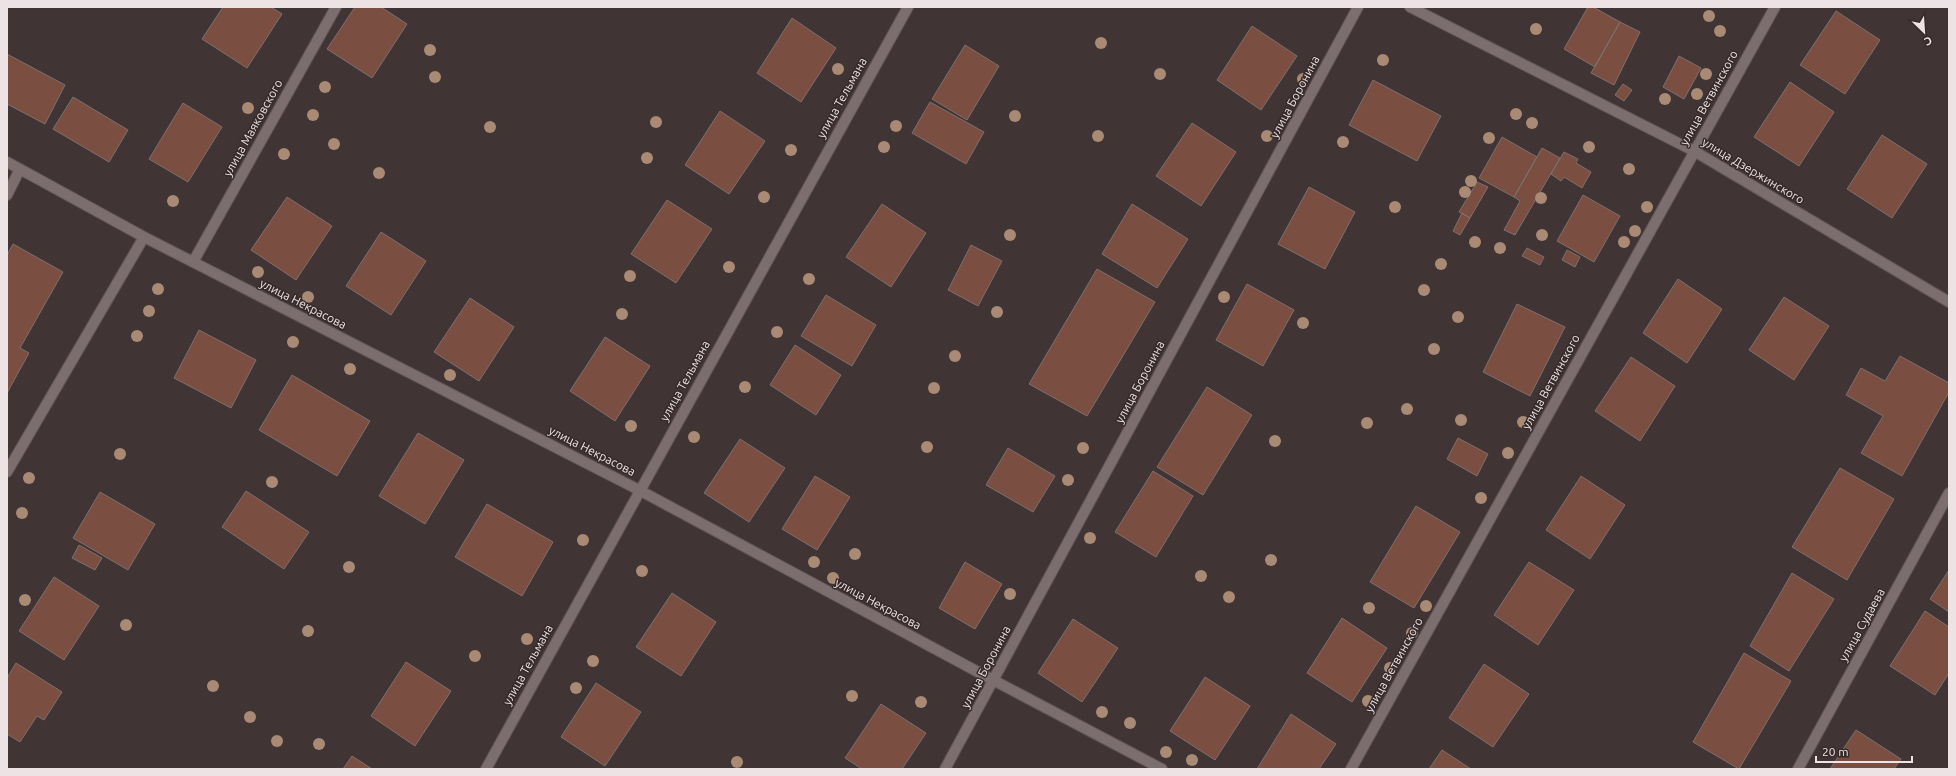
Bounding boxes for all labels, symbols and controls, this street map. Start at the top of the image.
north arrow [1904,12,1944,52]
text: С [1923,34,1934,48]
street label: улица Ветвинского [1677,48,1740,147]
street label: улица Боронина [1267,53,1322,140]
street label: улица Тельмана [814,55,869,140]
street label: улица Маяковского [221,77,285,178]
street label: улица Дзержинского [1700,135,1807,206]
street label: улица Некрасова [258,276,349,331]
street label: улица Ветвинского [1519,332,1582,431]
street label: улица Тельмана [657,338,712,423]
street label: улица Боронина [1112,338,1167,425]
street label: улица Некрасова [547,423,638,478]
street label: улица Некрасова [833,575,923,632]
street label: улица Судаева [1836,586,1887,663]
street label: улица Ветвинского [1362,615,1425,714]
street label: улица Тельмана [500,622,555,707]
street label: улица Боронина [958,623,1013,710]
scale bar [1816,738,1912,764]
text: 20 m [1822,745,1849,758]

